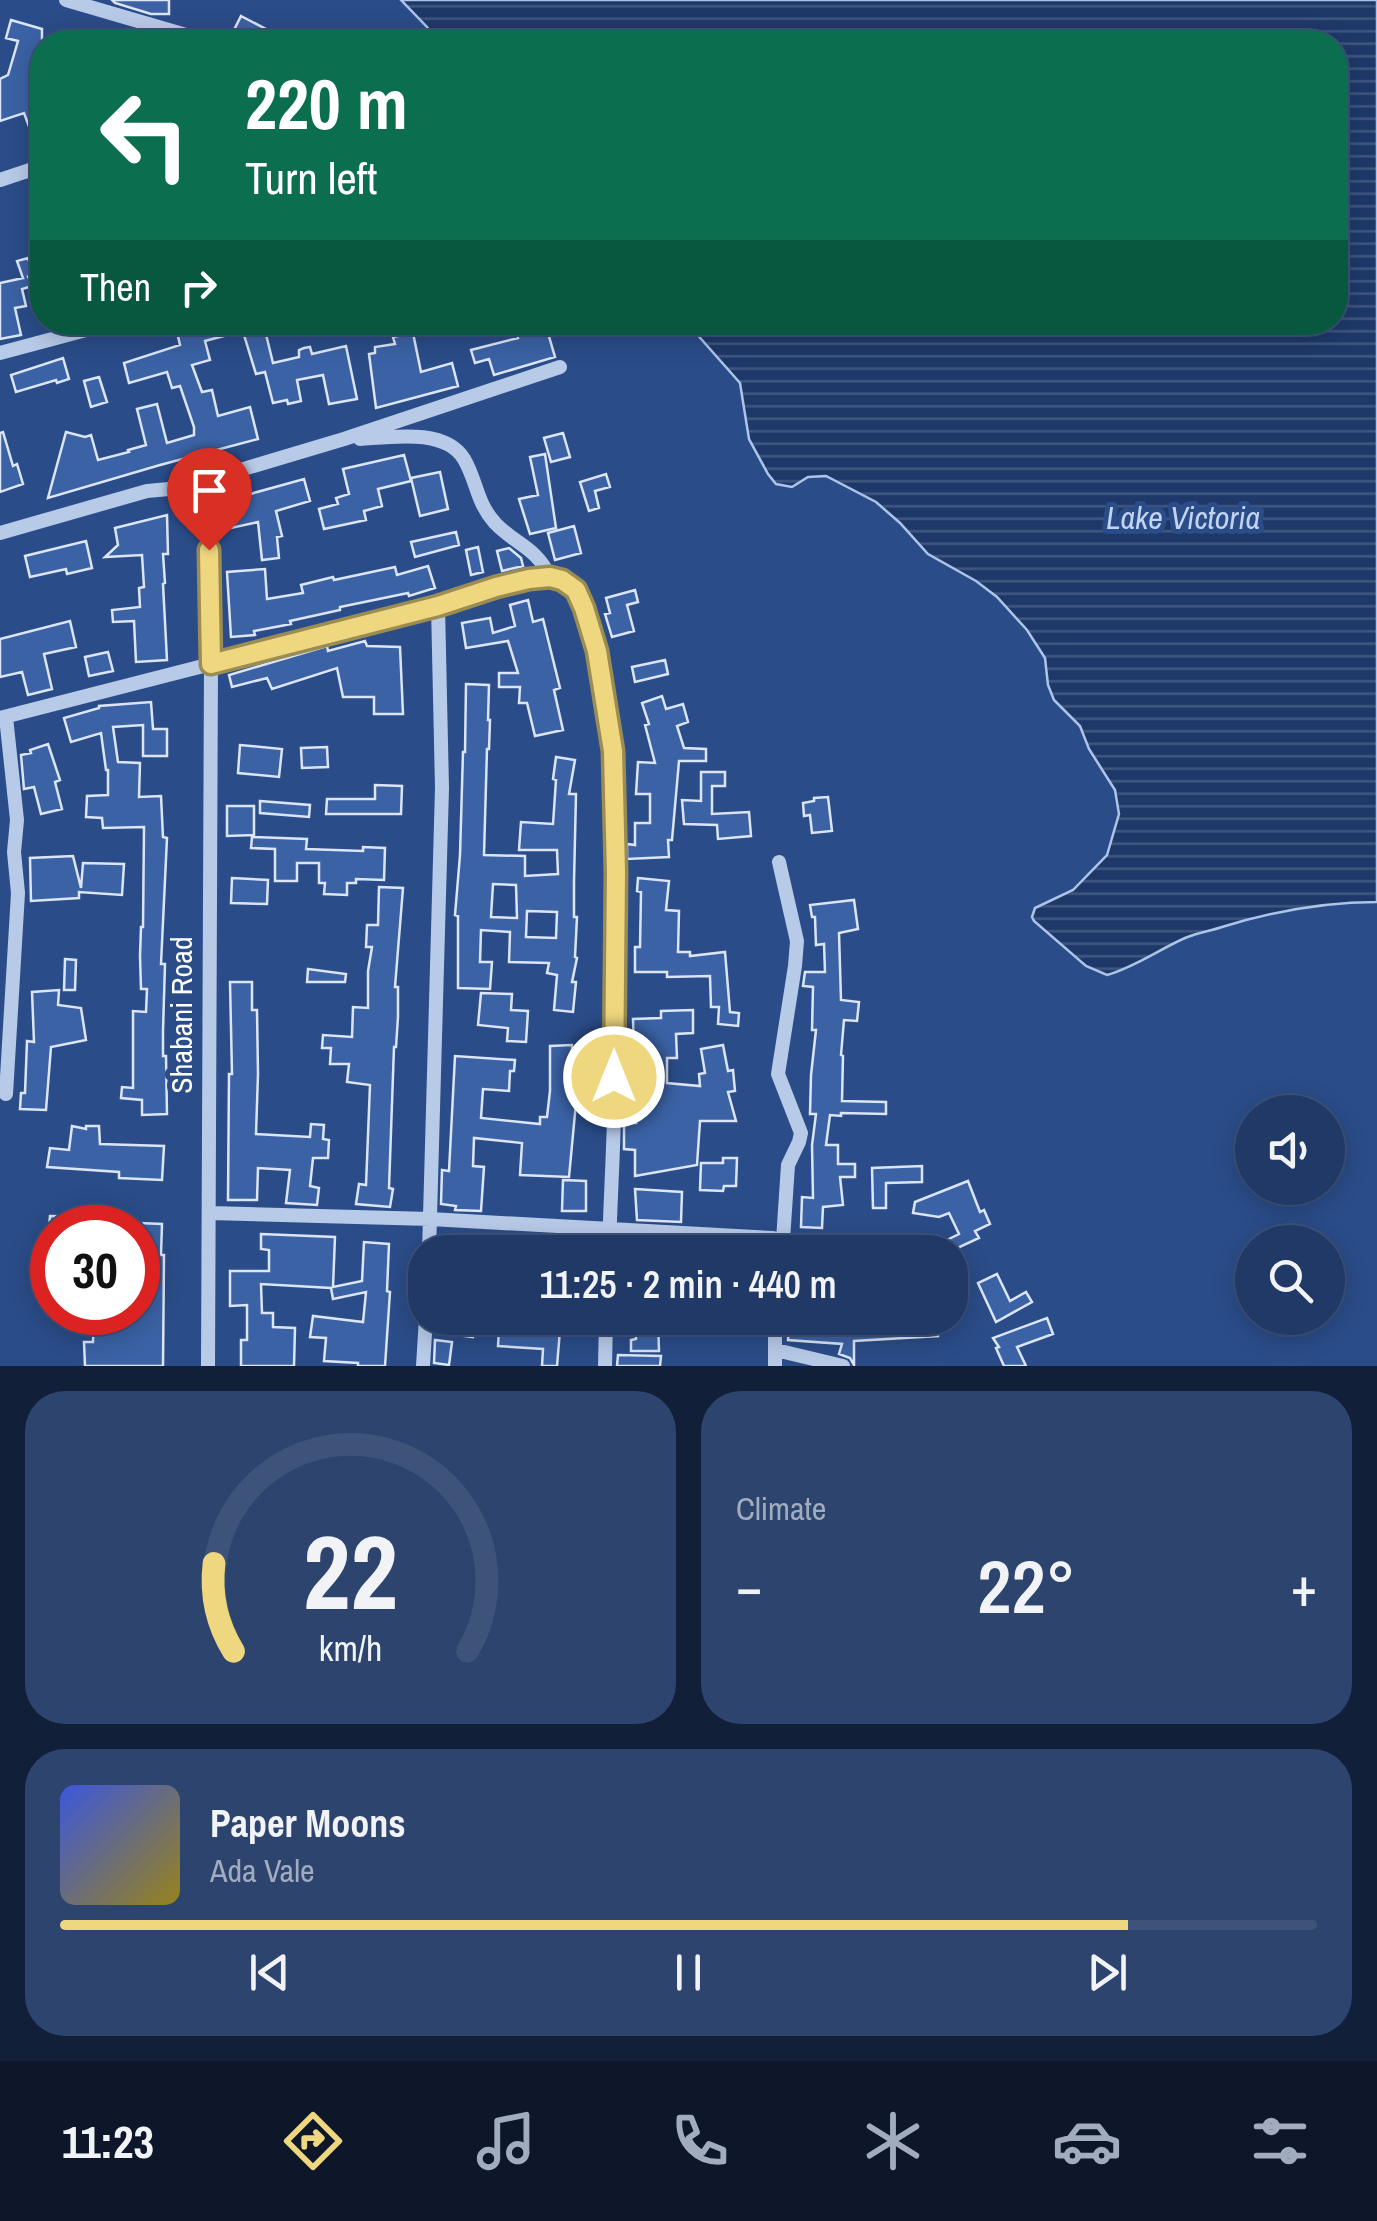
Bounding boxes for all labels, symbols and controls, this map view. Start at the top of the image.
text: 220 m [245,57,408,151]
icon: left [80,70,210,200]
text: Turn left [245,147,377,208]
icon: right [171,260,226,315]
text: Then [80,262,151,313]
pin [167,448,252,551]
icon: arrive [182,463,237,518]
water label: Lake Victoria [1106,496,1260,539]
street label: Shabani Road [161,936,201,1094]
position arrow [562,1025,666,1129]
map controls [1235,1095,1345,1335]
button: sound [1235,1095,1345,1205]
speed limit sign: 30 [30,1205,160,1335]
button: search [1235,1225,1345,1335]
text: 11:25 · 2 min · 440 m [539,1259,837,1310]
text: Climate [736,1487,826,1530]
text: 22 [303,1501,398,1641]
text: 22° [977,1535,1076,1636]
text: − [736,1549,762,1623]
text: + [1291,1549,1317,1623]
text: km/h [319,1624,382,1672]
text: Paper Moons [210,1798,406,1849]
text: Ada Vale [210,1849,315,1892]
icon: previous [242,1945,297,2000]
icon: pause [661,1945,716,2000]
icon: next [1080,1945,1135,2000]
icon: directions [278,2106,348,2176]
icon: music [471,2106,541,2176]
icon: phone [665,2106,735,2176]
icon: climate [858,2106,928,2176]
icon: car [1052,2106,1122,2176]
icon: filters [1245,2106,1315,2176]
text: 11:23 [62,2111,154,2172]

